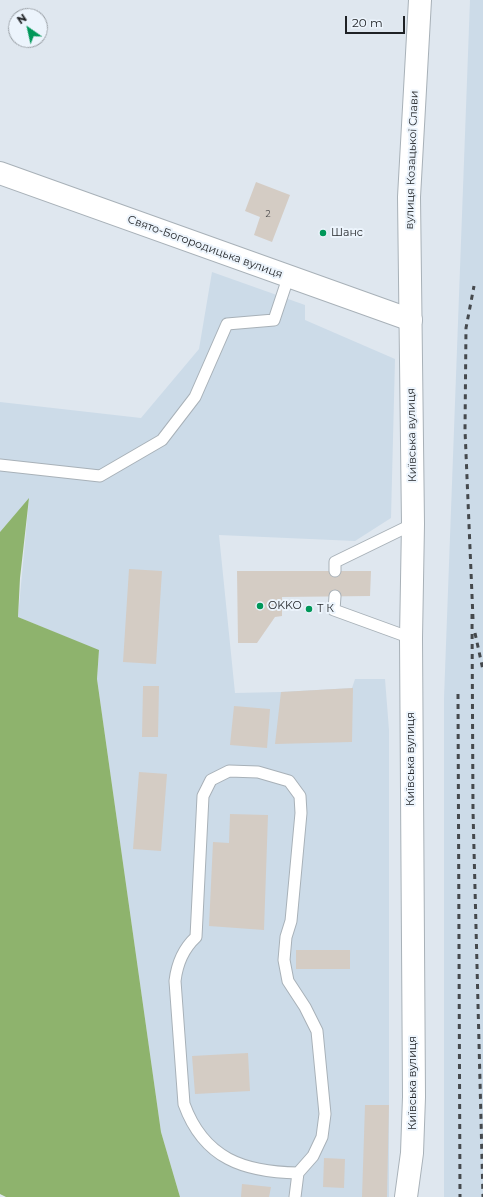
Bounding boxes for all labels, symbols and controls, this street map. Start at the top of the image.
north arrow [8,8,48,48]
scale bar [347,8,407,34]
text: N [14,11,29,27]
text: 20 m [352,15,383,30]
street label: вулиця Козацької Слави [403,90,421,230]
house number: 2 [265,209,271,219]
street label: Свято-Богородицька вулиця [126,213,284,281]
place label: Шанс [331,226,363,240]
marker: Шанс [318,228,328,238]
street label: Київська вулиця [405,388,419,482]
place label: OKKO [268,599,302,613]
marker: OKKO [255,601,265,611]
place label: Т К [317,602,334,616]
marker: Т К [304,604,314,614]
street label: Київська вулиця [404,712,418,806]
street label: Київська вулиця [406,1036,420,1130]

